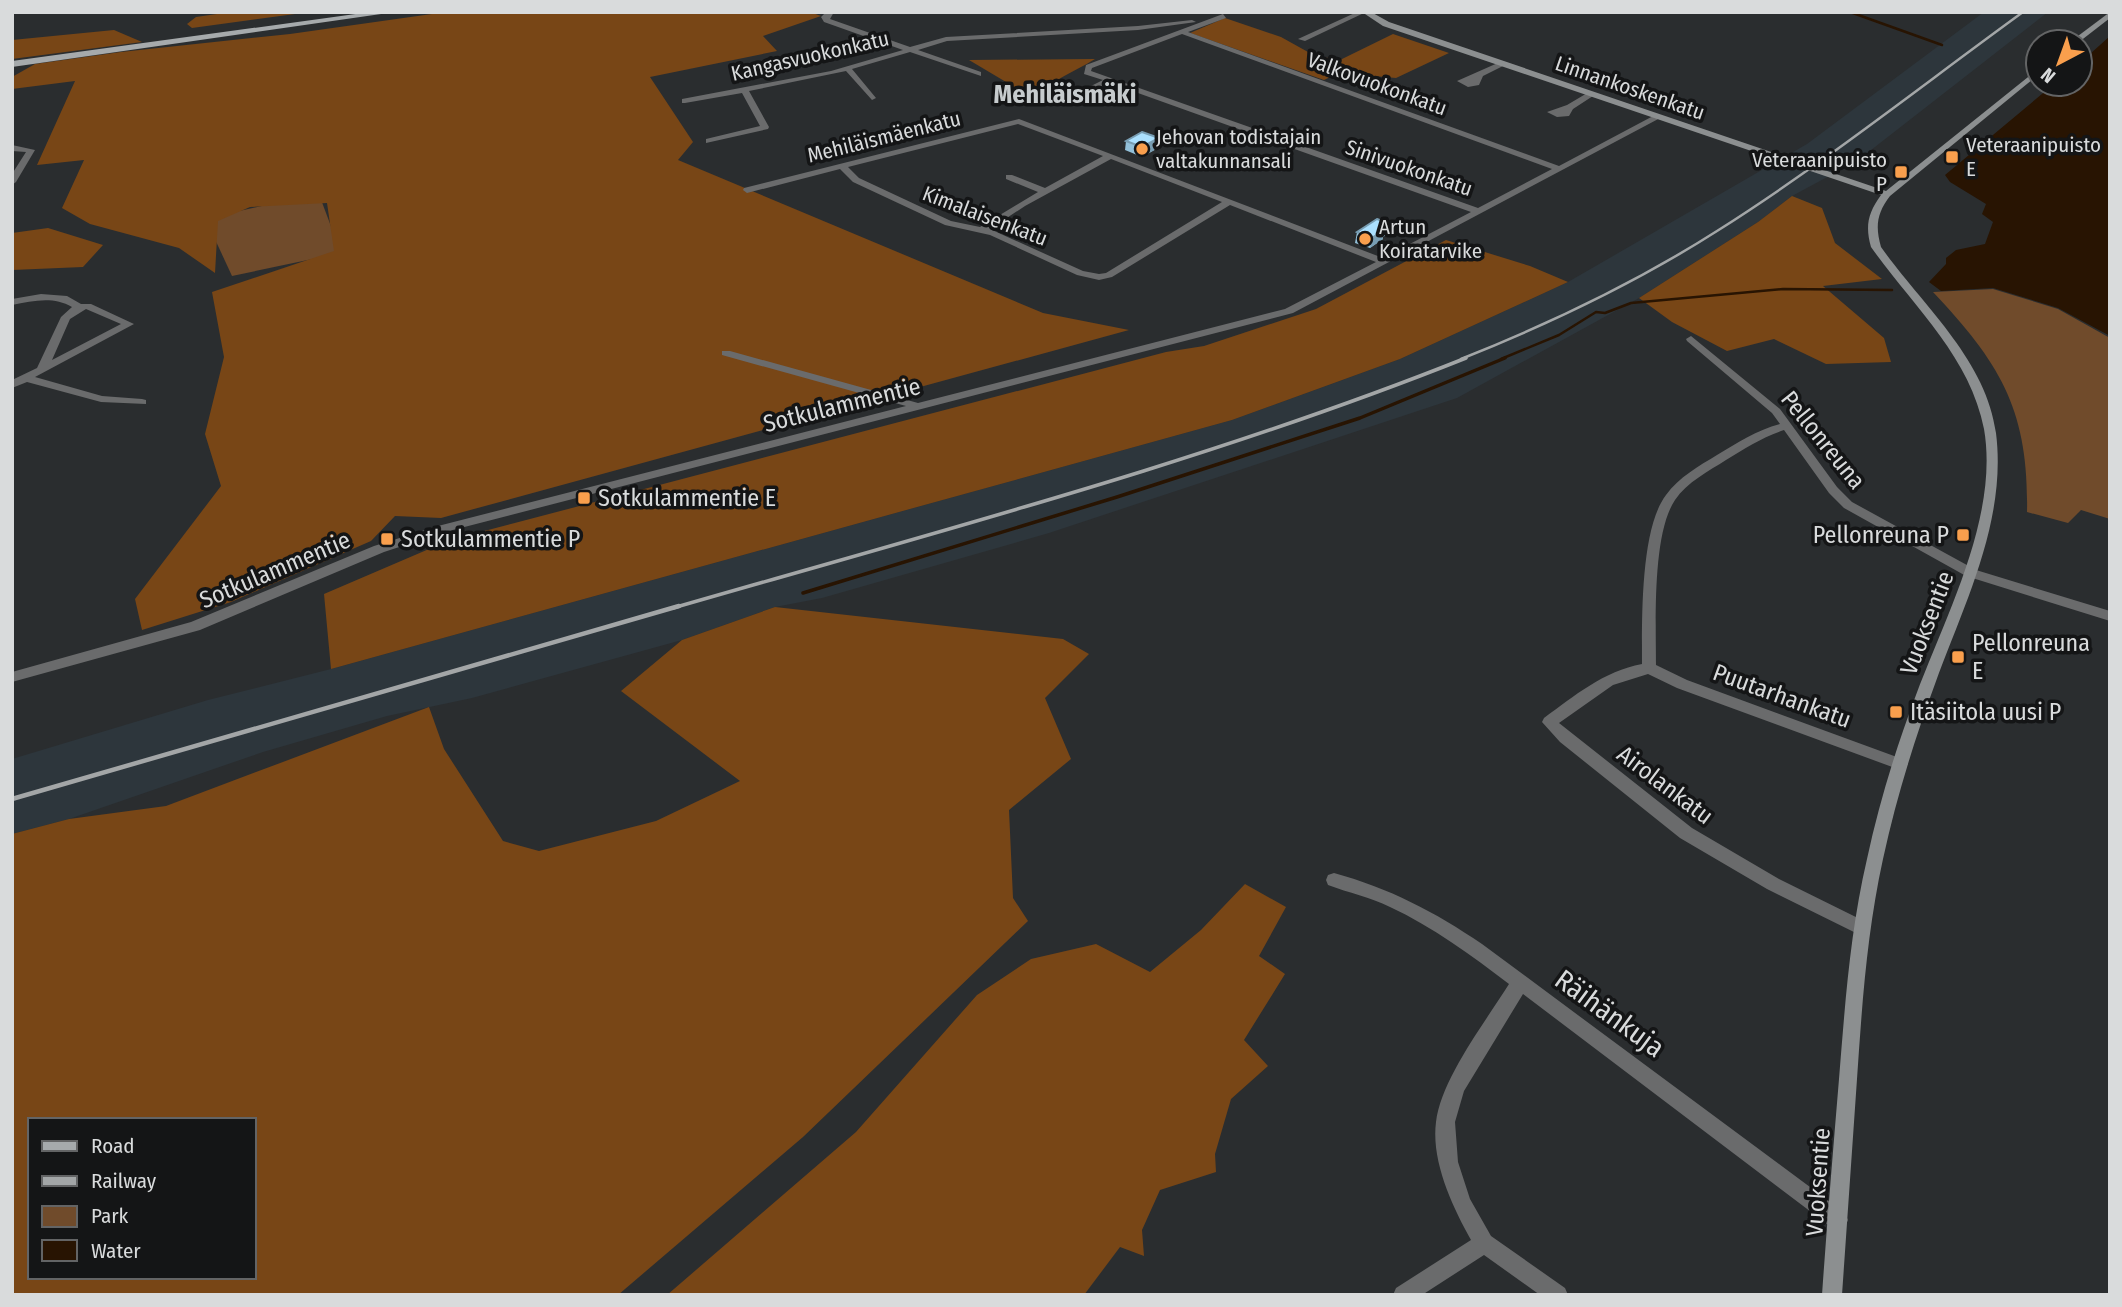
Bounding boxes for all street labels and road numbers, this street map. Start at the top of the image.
street label: Kangasvuokonkatu [728,25,892,87]
street label: Valkovuokonkatu [1304,47,1450,121]
street label: Linnankoskenkatu [1552,50,1708,126]
street label: Mehiläismäenkatu [805,105,963,169]
street label: Sinivuokonkatu [1342,134,1476,202]
street label: Kimalaisenkatu [919,180,1051,252]
street label: Sotkulammentie [760,372,924,438]
street label: Pellonreuna [1775,385,1871,495]
street label: Sotkulammentie [195,526,355,614]
street label: Vuoksentie [1894,567,1960,679]
street label: Puutarhankatu [1709,658,1855,734]
street label: Airolankatu [1612,740,1718,830]
street label: Räihänkuja [1549,963,1671,1064]
street label: Vuoksentie [1800,1127,1836,1237]

